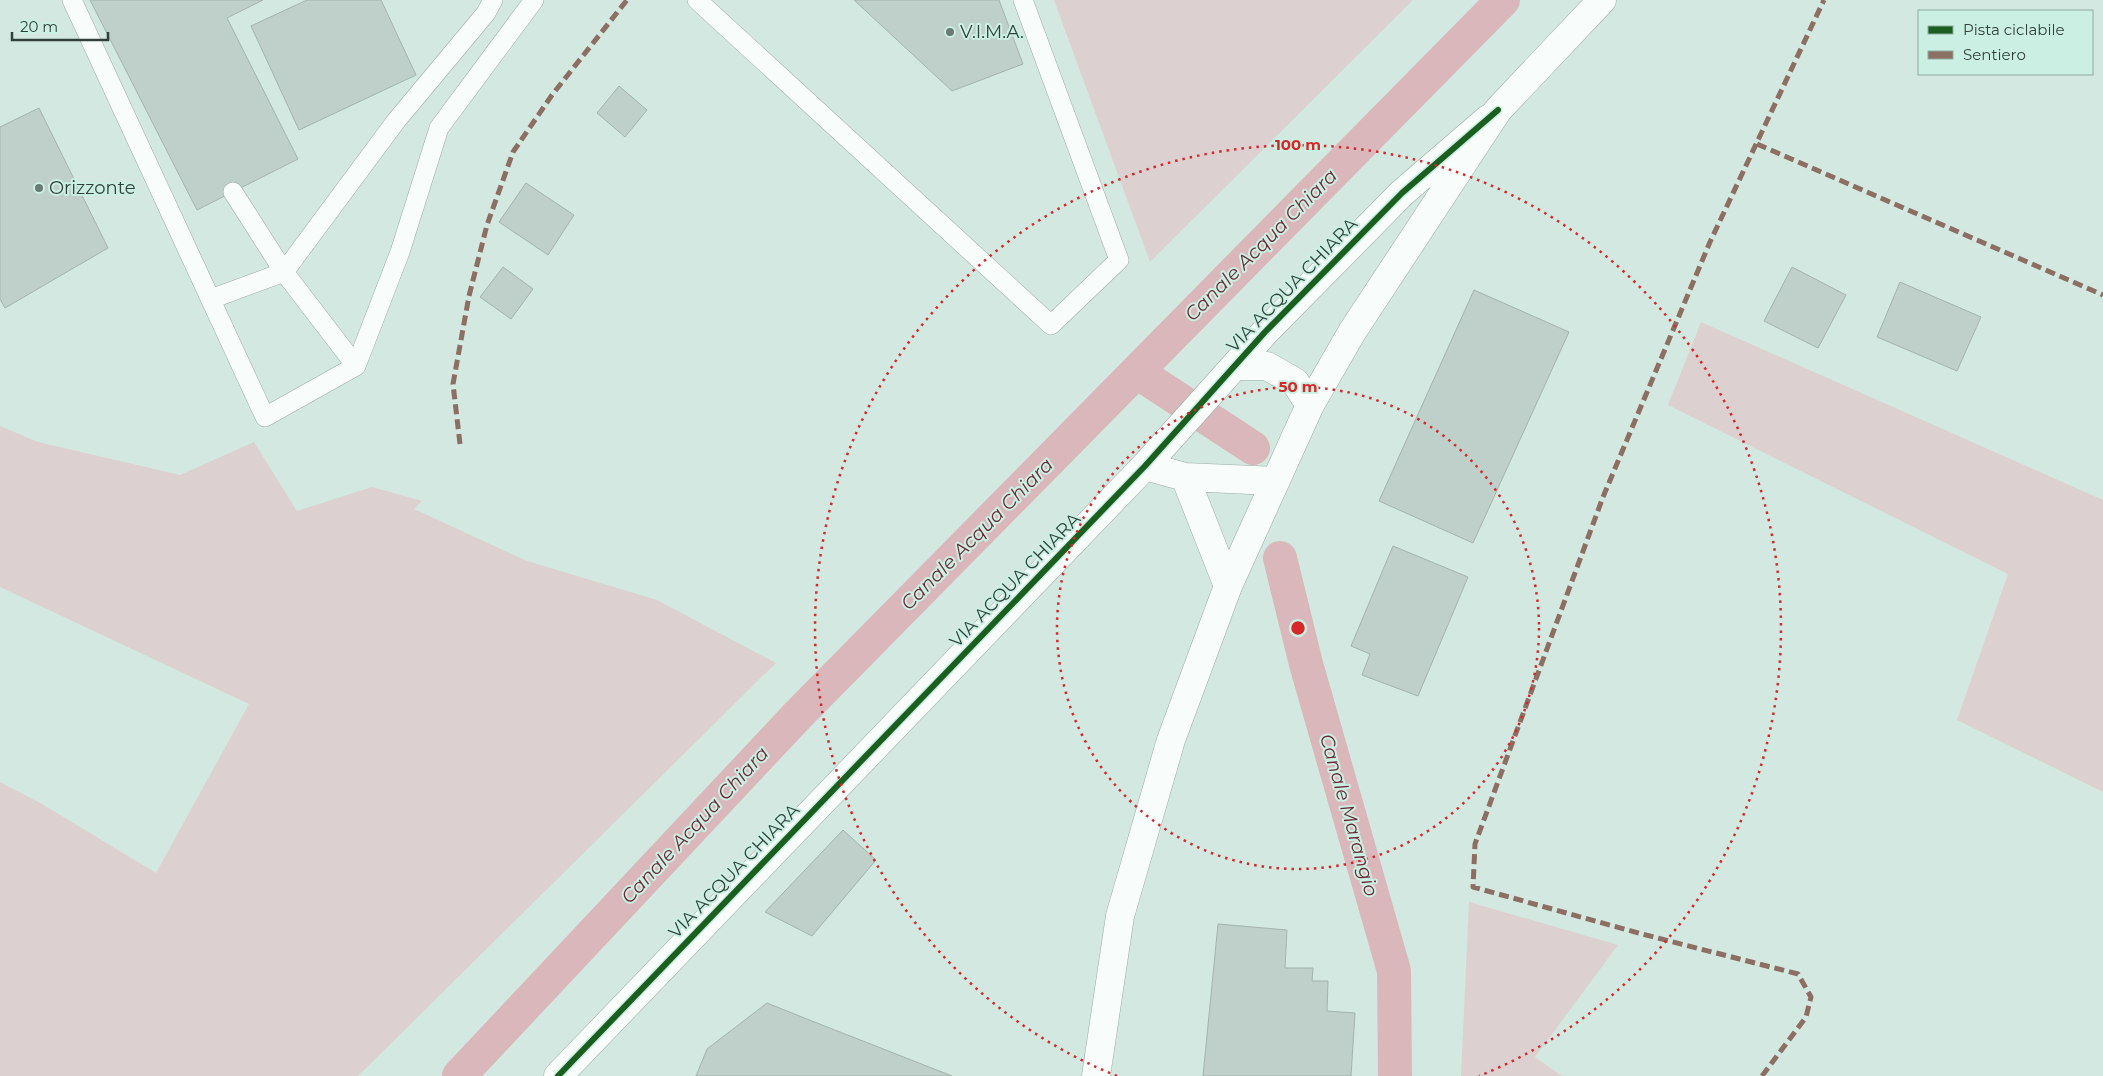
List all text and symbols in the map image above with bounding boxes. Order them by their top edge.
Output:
scale bar [12,10,109,42]
legend [1918,10,2093,75]
text: 20 m [20,17,58,36]
text: Pista ciclabile [1963,20,2065,39]
place label: V.I.M.A. [960,21,1024,43]
marker: V.I.M.A. [944,26,956,38]
text: Sentiero [1963,45,2026,64]
text: 100 m [1275,135,1321,154]
water label: Canale Acqua Chiara [1180,164,1342,326]
place label: Orizzonte [49,177,136,199]
marker: Orizzonte [33,182,45,194]
street label: VIA ACQUA CHIARA [1222,213,1362,357]
text: 50 m [1278,377,1318,396]
water label: Canale Acqua Chiara [896,453,1058,615]
street label: VIA ACQUA CHIARA [945,508,1085,652]
centre of rings [1289,619,1307,637]
water label: Canale Marangio [1315,731,1383,899]
water label: Canale Acqua Chiara [616,742,774,908]
street label: VIA ACQUA CHIARA [664,799,804,943]

